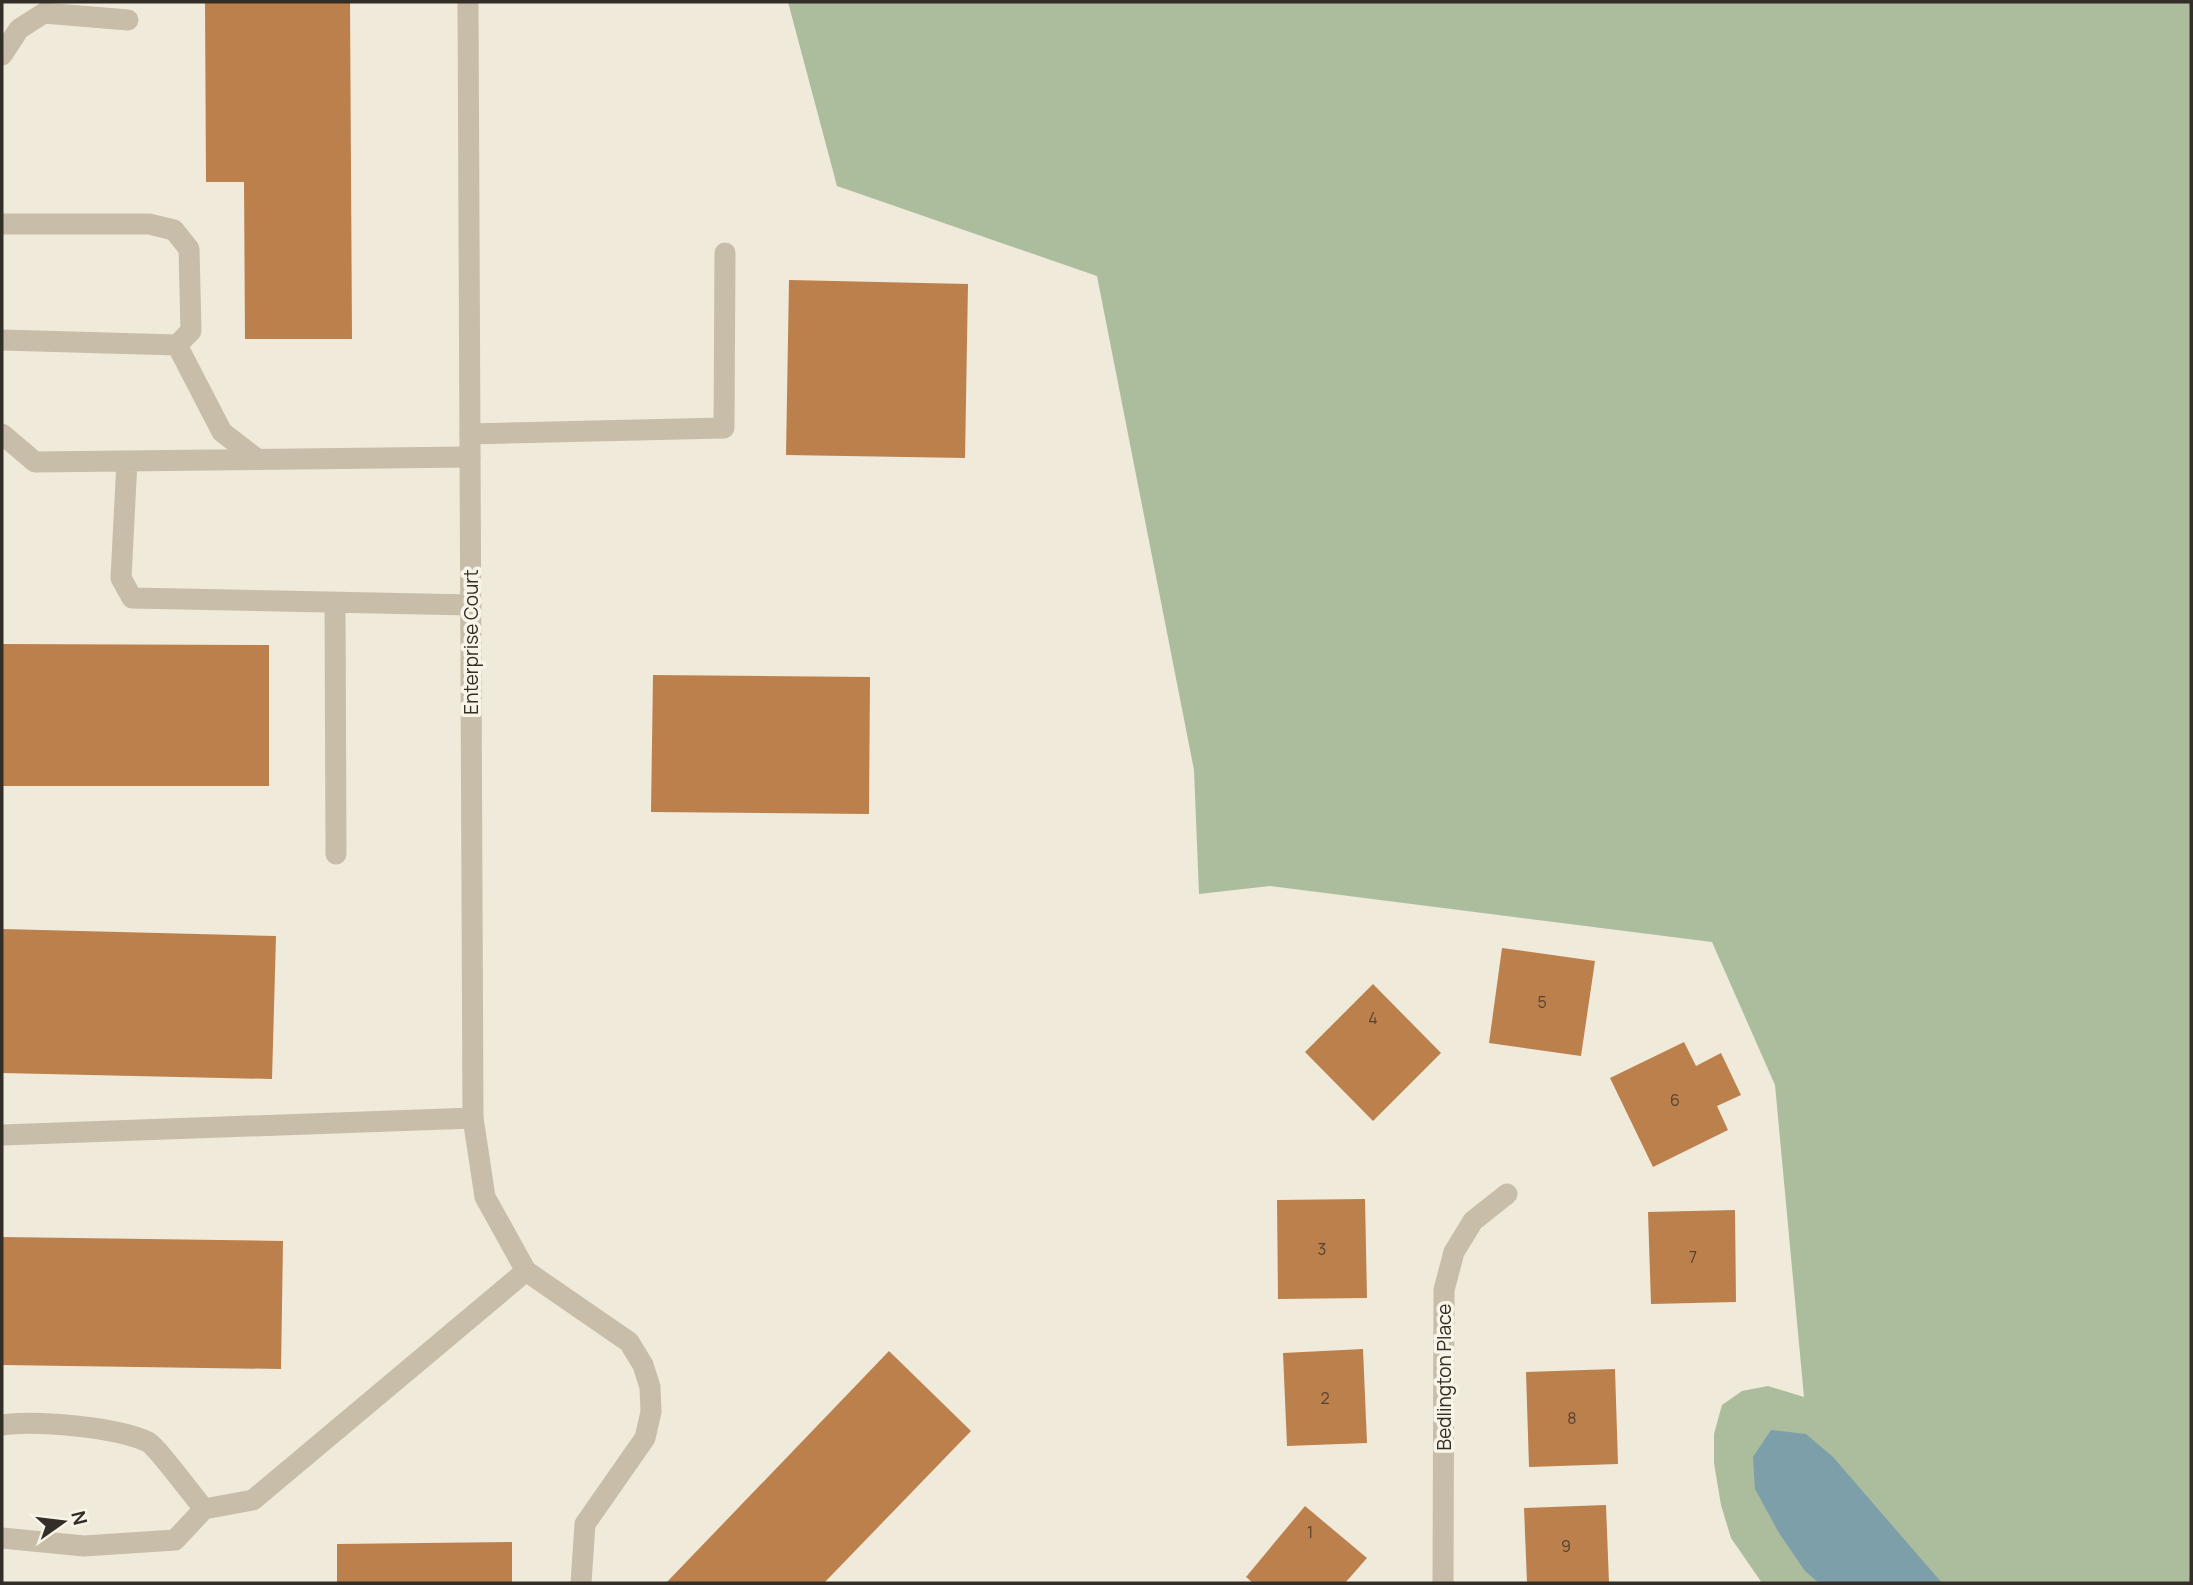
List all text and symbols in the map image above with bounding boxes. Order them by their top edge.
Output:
street label: Enterprise Court [458,569,484,715]
house number: 5 [1537,991,1547,1013]
house number: 4 [1368,1007,1378,1029]
house number: 6 [1670,1089,1680,1111]
house number: 3 [1318,1238,1326,1260]
house number: 7 [1689,1246,1697,1268]
street label: Bedlington Place [1431,1304,1457,1450]
house number: 2 [1320,1387,1330,1409]
house number: 8 [1567,1407,1577,1429]
north arrow [28,1487,98,1557]
text: N [65,1508,94,1528]
house number: 1 [1307,1521,1313,1543]
house number: 9 [1561,1535,1571,1557]

